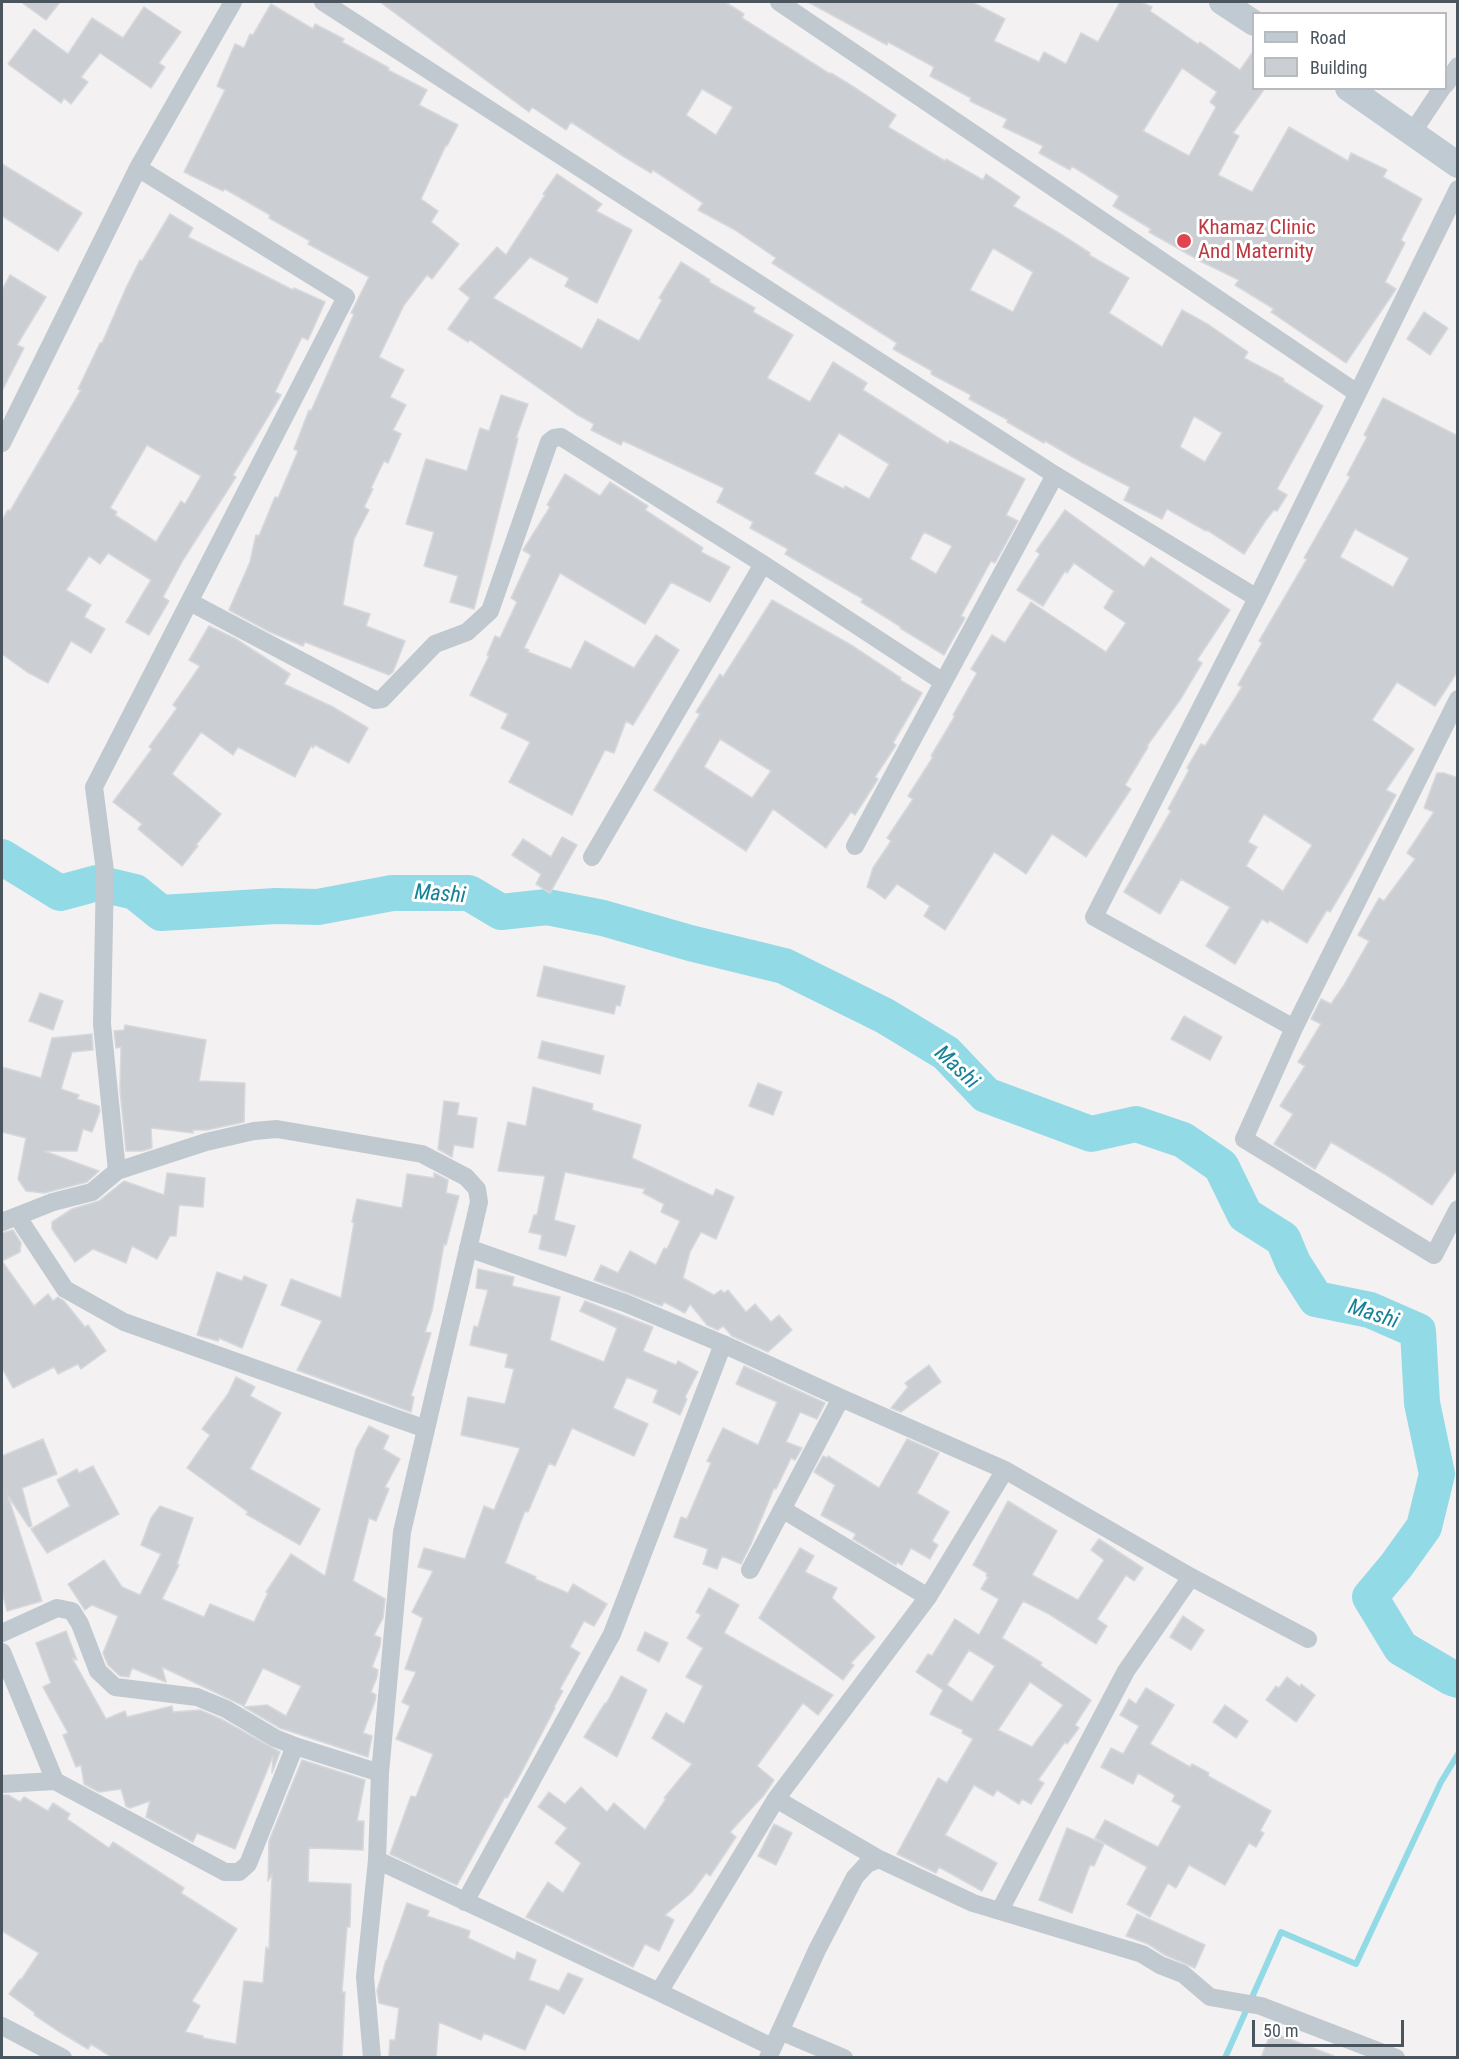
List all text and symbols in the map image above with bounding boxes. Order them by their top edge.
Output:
legend [1252,12,1447,90]
text: Road [1310,27,1346,48]
text: Building [1310,57,1367,78]
place label: Khamaz Clinic And Maternity [1198,216,1316,266]
marker: Khamaz Clinic And Maternity [1175,232,1193,250]
water label: Mashi [414,880,466,910]
water label: Mashi [928,1041,984,1095]
water label: Mashi [1345,1295,1401,1335]
scale bar [1255,2008,1406,2046]
text: 50 m [1263,2020,1298,2041]

